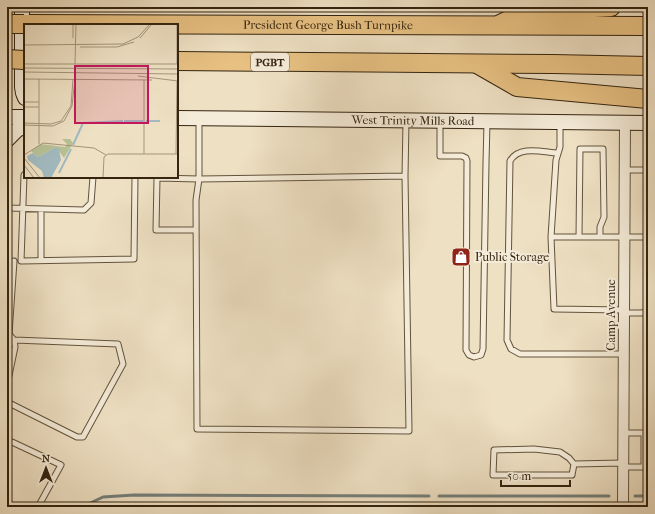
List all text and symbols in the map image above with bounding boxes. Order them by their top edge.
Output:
street label: President George Bush Turnpike [243,18,413,32]
inset map [24,24,178,178]
road number: PGBT [251,53,289,71]
street label: West Trinity Mills Road [350,113,475,128]
shop icon: Public Storage [450,246,472,268]
place label: Public Storage [475,250,549,264]
street label: Camp Avenue [604,279,618,351]
north arrow [26,448,66,488]
text: N [42,452,51,465]
scale bar [501,462,570,488]
text: 50 m [507,469,531,483]

